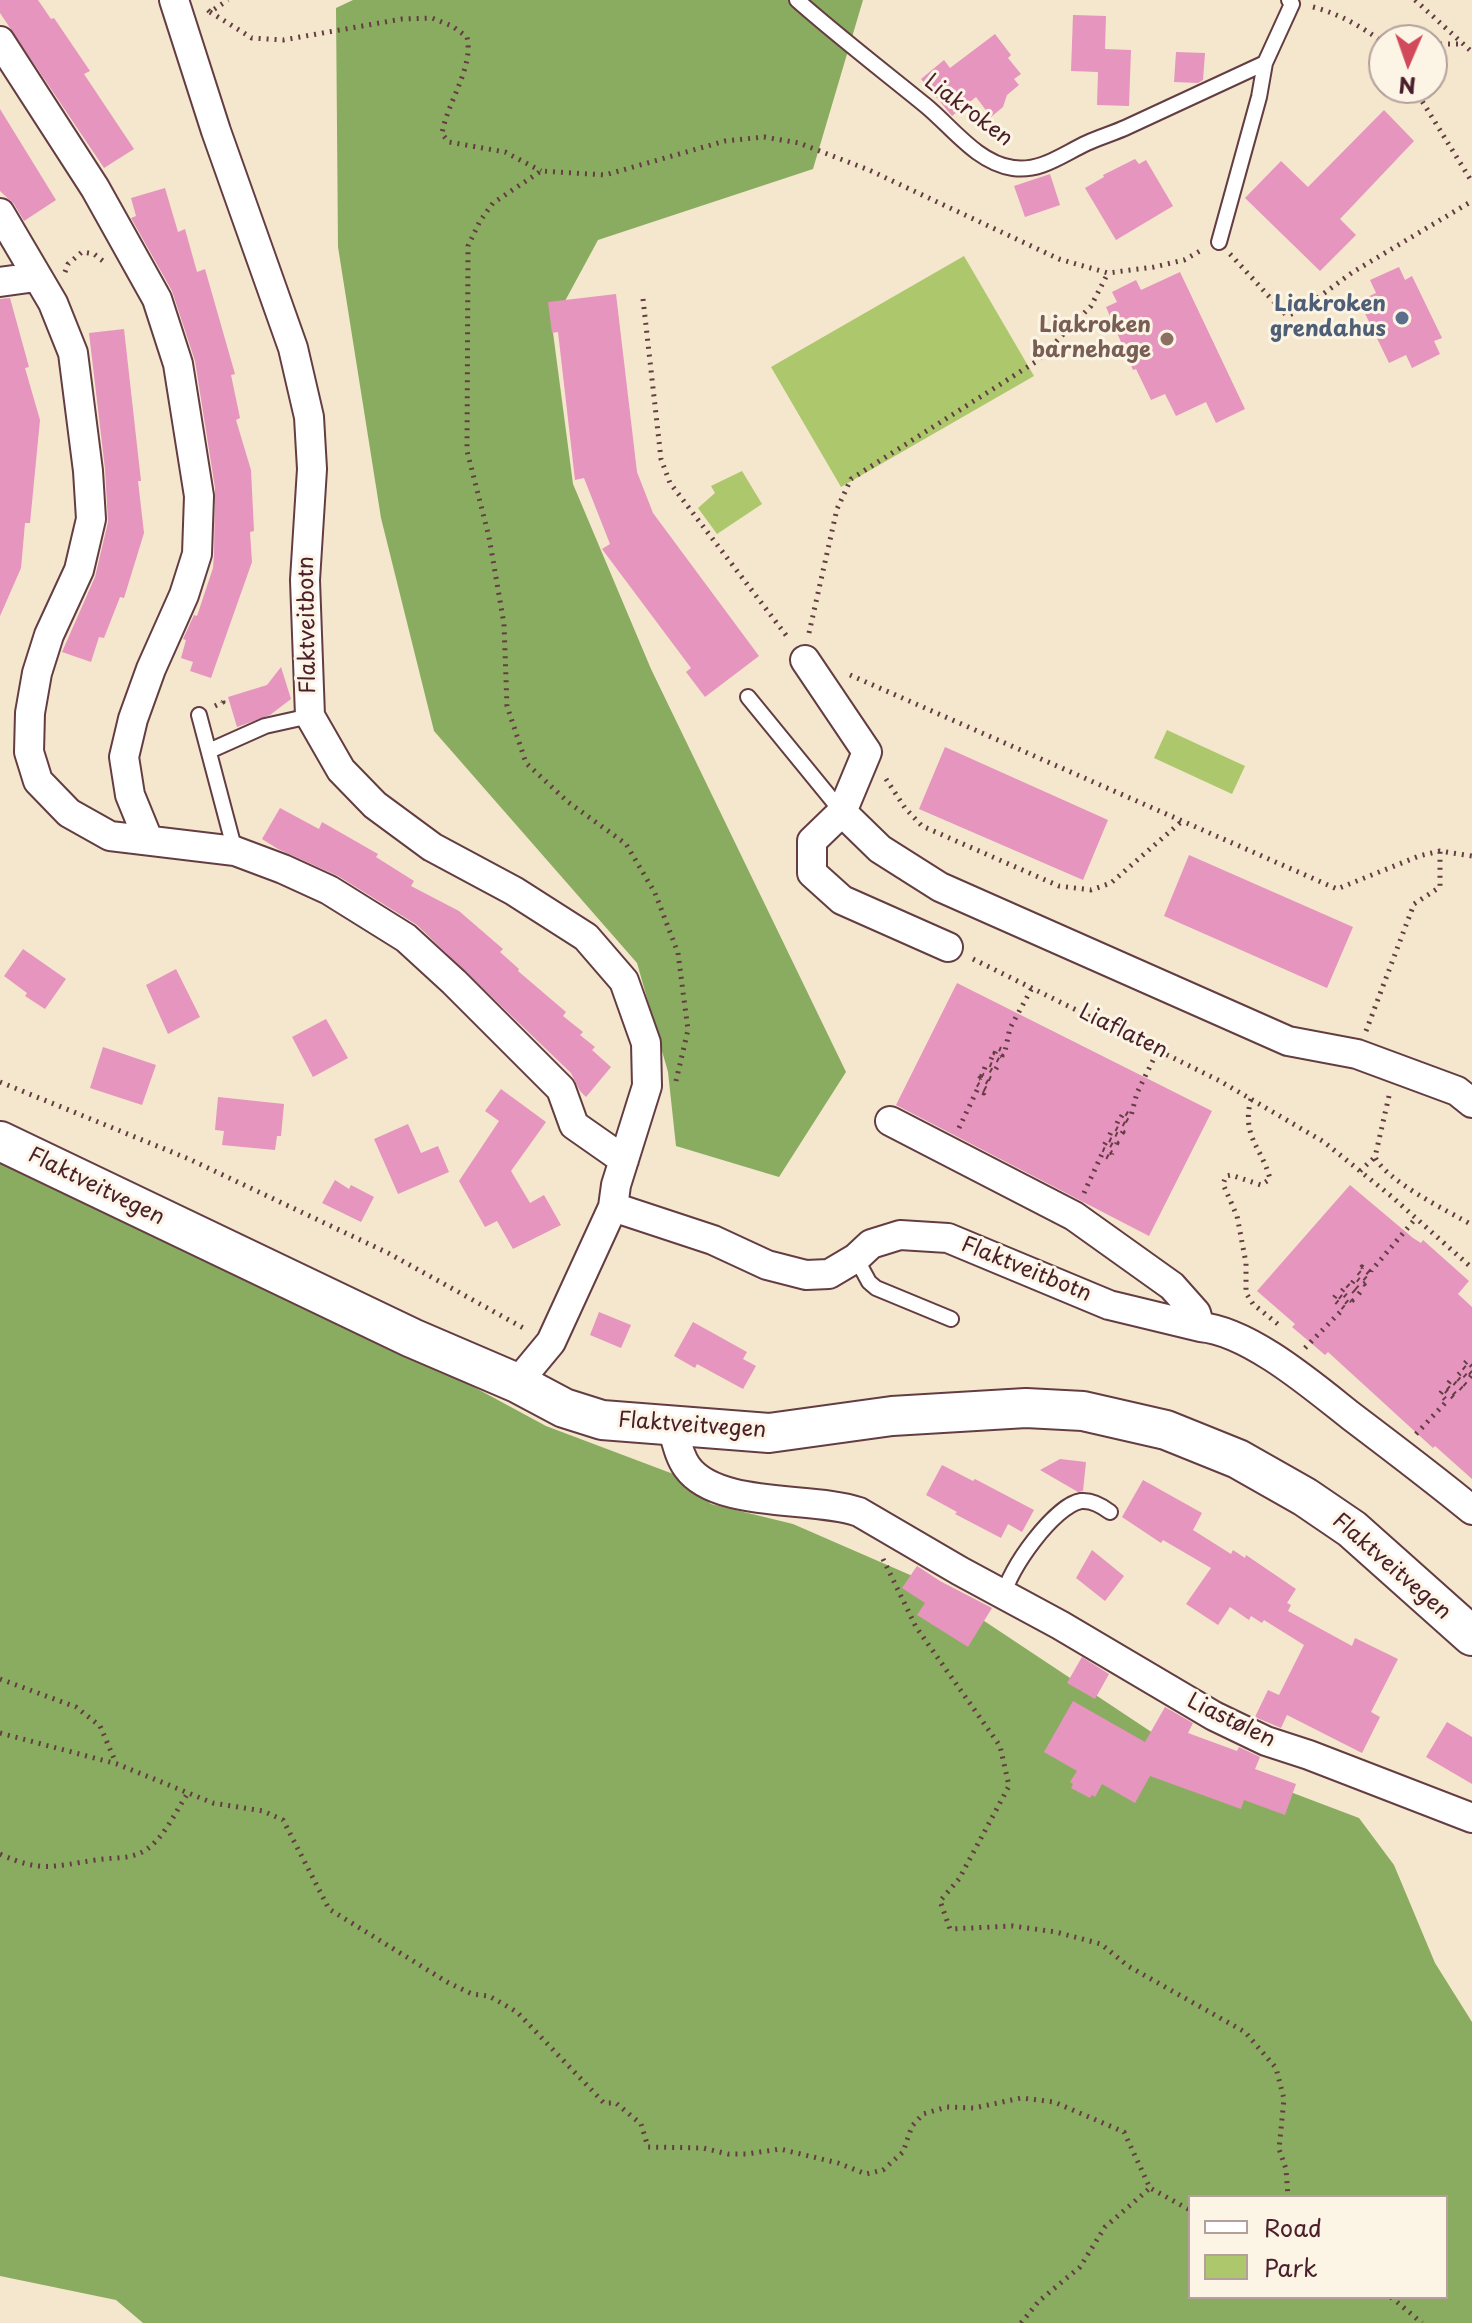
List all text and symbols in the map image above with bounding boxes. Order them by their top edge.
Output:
north arrow [1368,24,1448,104]
street label: Liakroken [919,69,1017,153]
text: N [1398,70,1417,103]
place label: Liakroken grendahus [1270,292,1386,344]
marker: Liakroken grendahus [1393,309,1411,327]
place label: Liakroken barnehage [1032,313,1151,364]
marker: Liakroken barnehage [1158,330,1176,348]
street label: Flaktveitbotn [294,556,322,694]
street label: Liaflaten [1074,999,1172,1065]
street label: Flaktveitvegen [23,1143,169,1231]
street label: Flaktveitbotn [957,1232,1095,1308]
street label: Flaktveitvegen [617,1408,767,1444]
street label: Flaktveitvegen [1326,1508,1456,1626]
street label: Liastølen [1183,1688,1279,1754]
legend [1188,2195,1448,2299]
text: Road [1264,2209,1322,2245]
text: Park [1264,2249,1318,2285]

